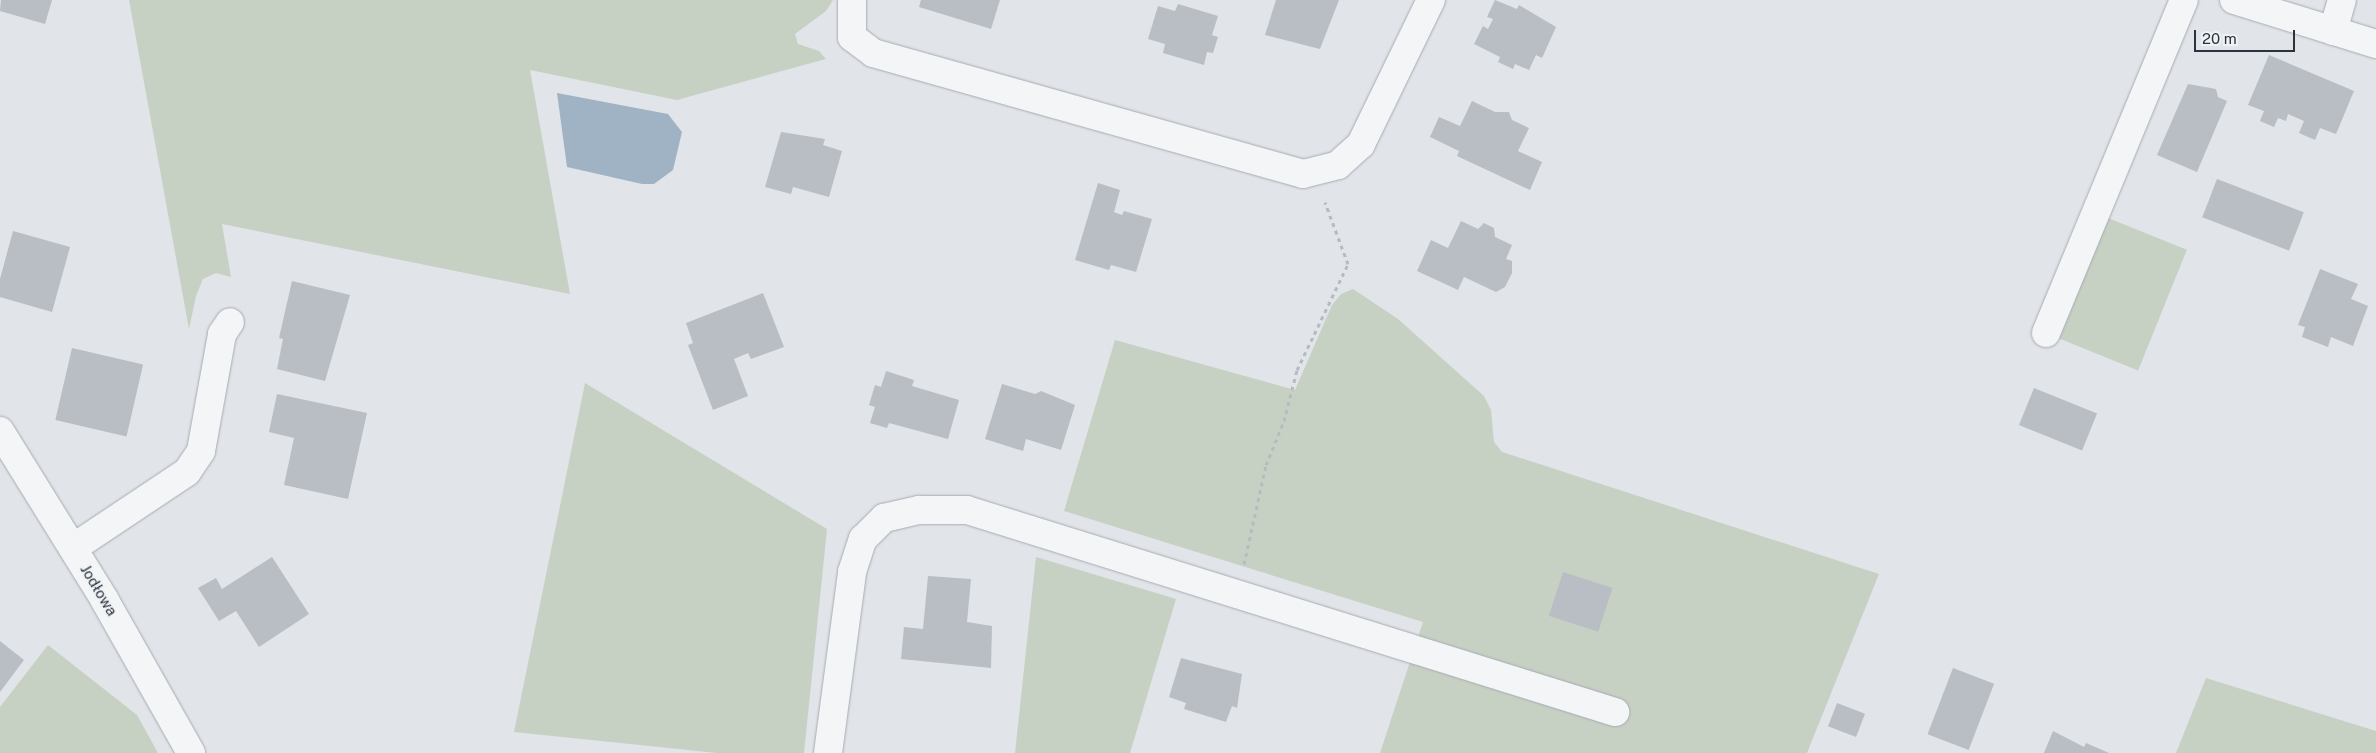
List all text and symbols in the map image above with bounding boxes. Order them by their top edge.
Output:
scale bar [2196,20,2297,52]
text: 20 m [2202,30,2237,47]
street label: Jodłowa [77,561,121,619]

